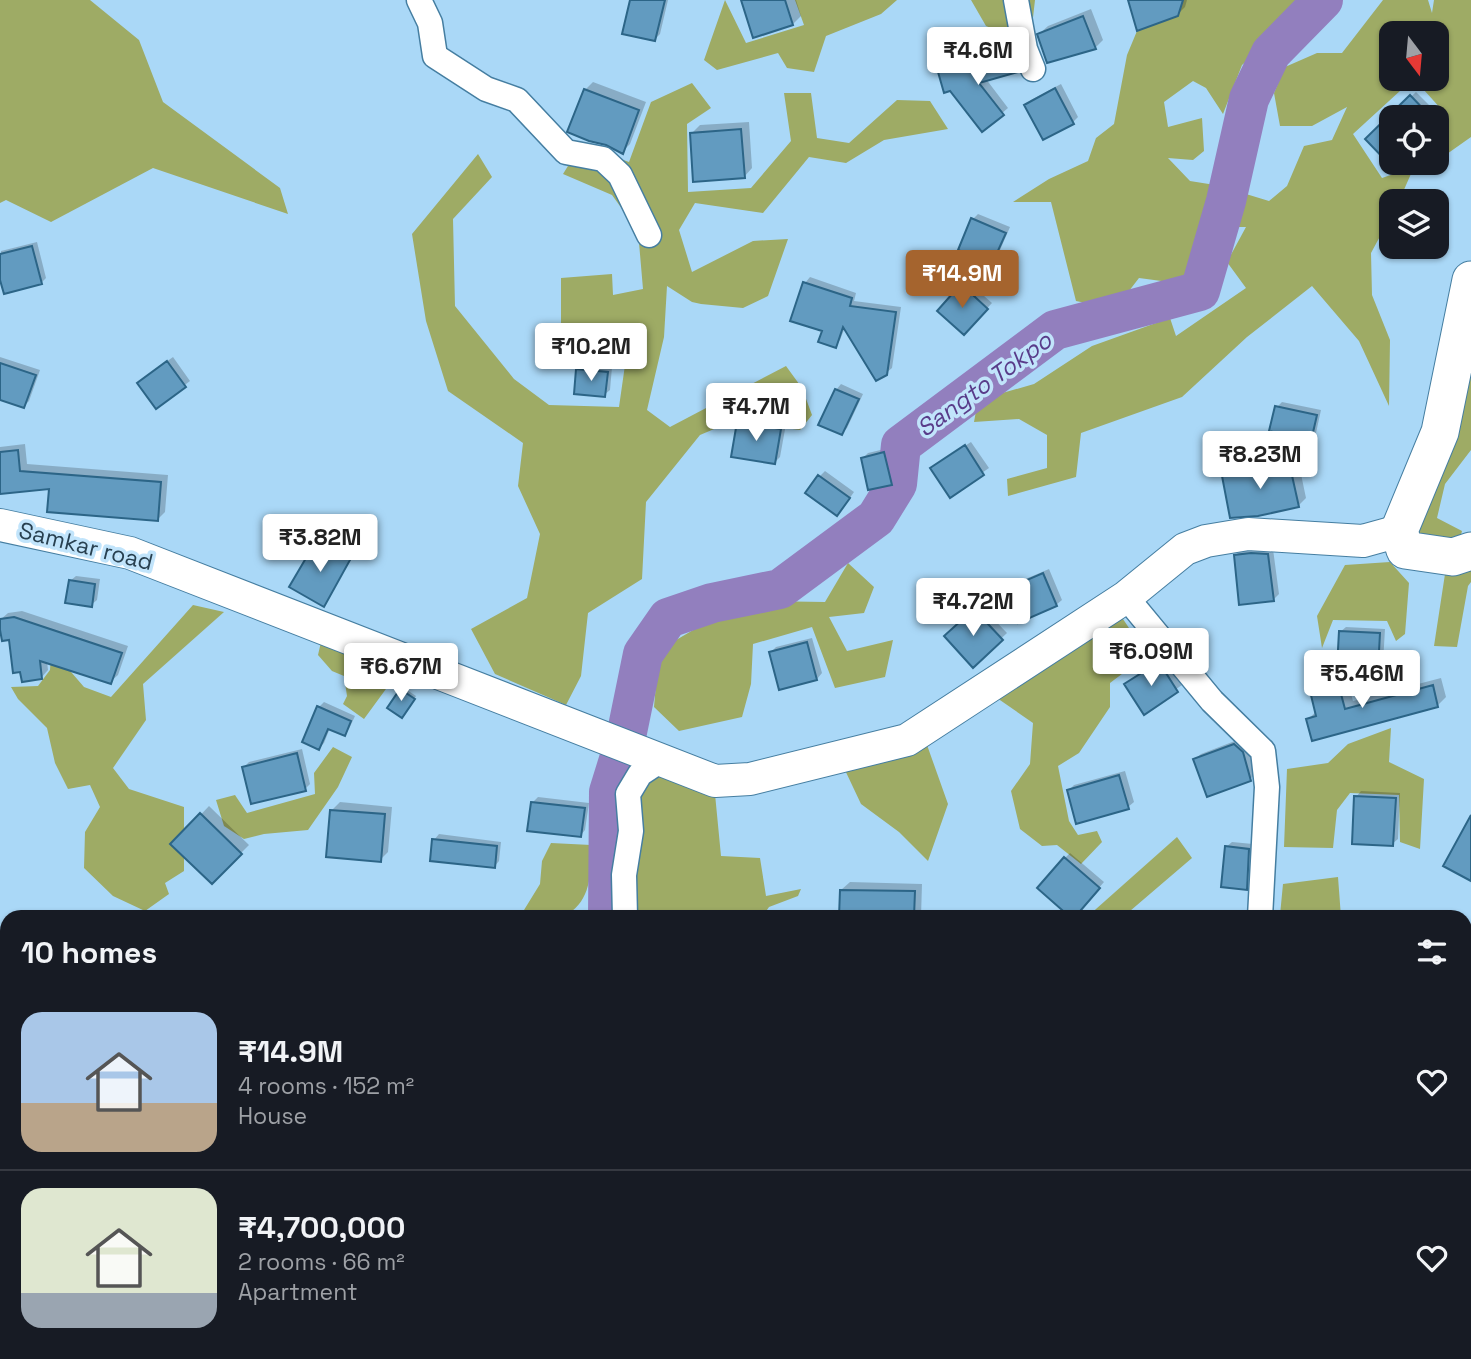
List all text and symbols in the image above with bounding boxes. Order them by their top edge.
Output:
north arrow [1379,21,1449,91]
map controls [1379,21,1449,259]
pin: ₹4.6M [929,28,1027,87]
text: ₹4.6M [943,35,1013,65]
button: locate [1379,105,1449,175]
button: layers [1379,189,1449,259]
pin: ₹14.9M [905,250,1019,310]
text: ₹14.9M [922,258,1002,288]
pin: ₹10.2M [534,324,648,383]
water label: Sangto Tokpo [910,324,1059,443]
text: ₹10.2M [551,331,631,361]
pin: ₹4.7M [707,384,805,443]
text: ₹4.7M [722,391,790,421]
pin: ₹8.23M [1203,432,1317,491]
text: ₹8.23M [1219,439,1301,469]
pin: ₹3.82M [263,514,377,574]
street label: Samkar road [16,515,156,577]
text: ₹3.82M [279,522,361,552]
pin: ₹4.72M [916,578,1030,638]
text: ₹4.72M [932,586,1014,616]
pin: ₹6.09M [1094,628,1208,688]
text: ₹6.09M [1109,636,1193,666]
pin: ₹6.67M [344,644,458,703]
pin: ₹5.46M [1305,650,1419,710]
text: ₹6.67M [360,651,442,681]
text: ₹5.46M [1320,658,1404,688]
text: 10 homes [21,933,157,972]
icon: filters [1413,933,1451,971]
text: ₹14.9M [238,1032,343,1071]
icon: home [77,1040,161,1124]
icon: heart [1413,1063,1451,1101]
text: 4 rooms · 152 m² [238,1071,414,1101]
text: House [238,1101,307,1131]
text: ₹4,700,000 [238,1208,405,1247]
icon: home [77,1216,161,1300]
icon: heart [1413,1239,1451,1277]
text: 2 rooms · 66 m² [238,1247,405,1277]
text: Apartment [238,1277,358,1307]

